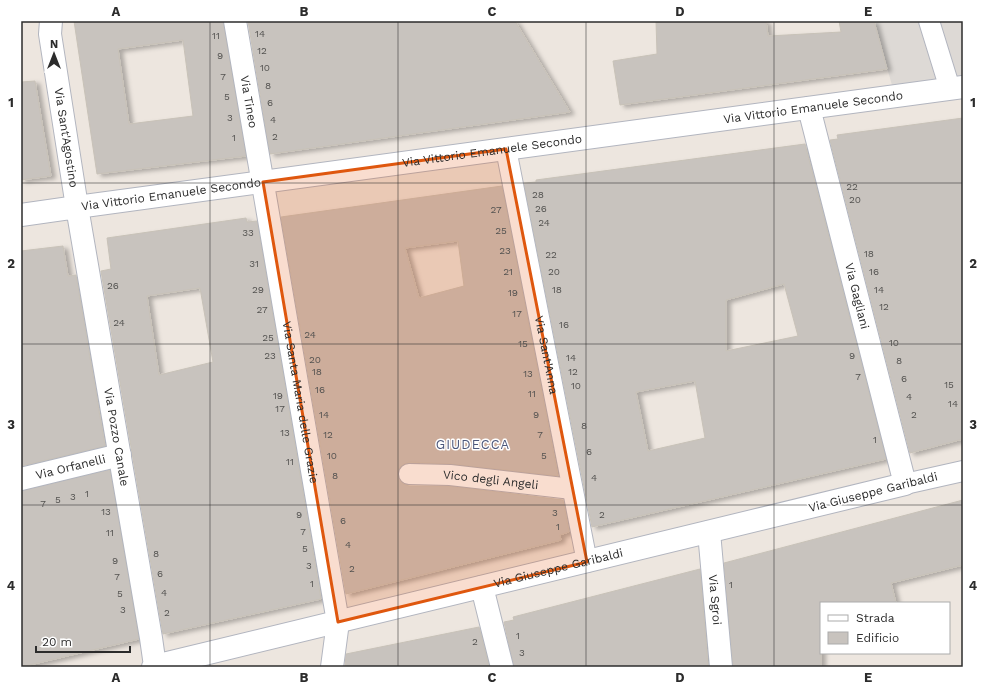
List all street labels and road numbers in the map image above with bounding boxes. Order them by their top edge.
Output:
street label: Via Tineo [237,74,260,129]
street label: Via Sant'Agostino [52,87,81,189]
street label: Via Vittorio Emanuele Secondo [722,88,904,126]
street label: Via Vittorio Emanuele Secondo [401,132,583,170]
street label: Via Vittorio Emanuele Secondo [80,175,262,213]
street label: Via Gagliani [842,261,872,331]
street label: Via Sant'Anna [532,315,561,396]
street label: Via Santa Maria delle Grazie [280,320,321,485]
street label: Via Pozzo Canale [101,387,132,488]
street label: Via Orfanelli [34,452,107,482]
street label: Vico degli Angeli [443,468,539,492]
street label: Via Giuseppe Garibaldi [807,469,939,515]
street label: Via Giuseppe Garibaldi [492,546,624,591]
street label: Via Sgroi [706,574,724,626]

